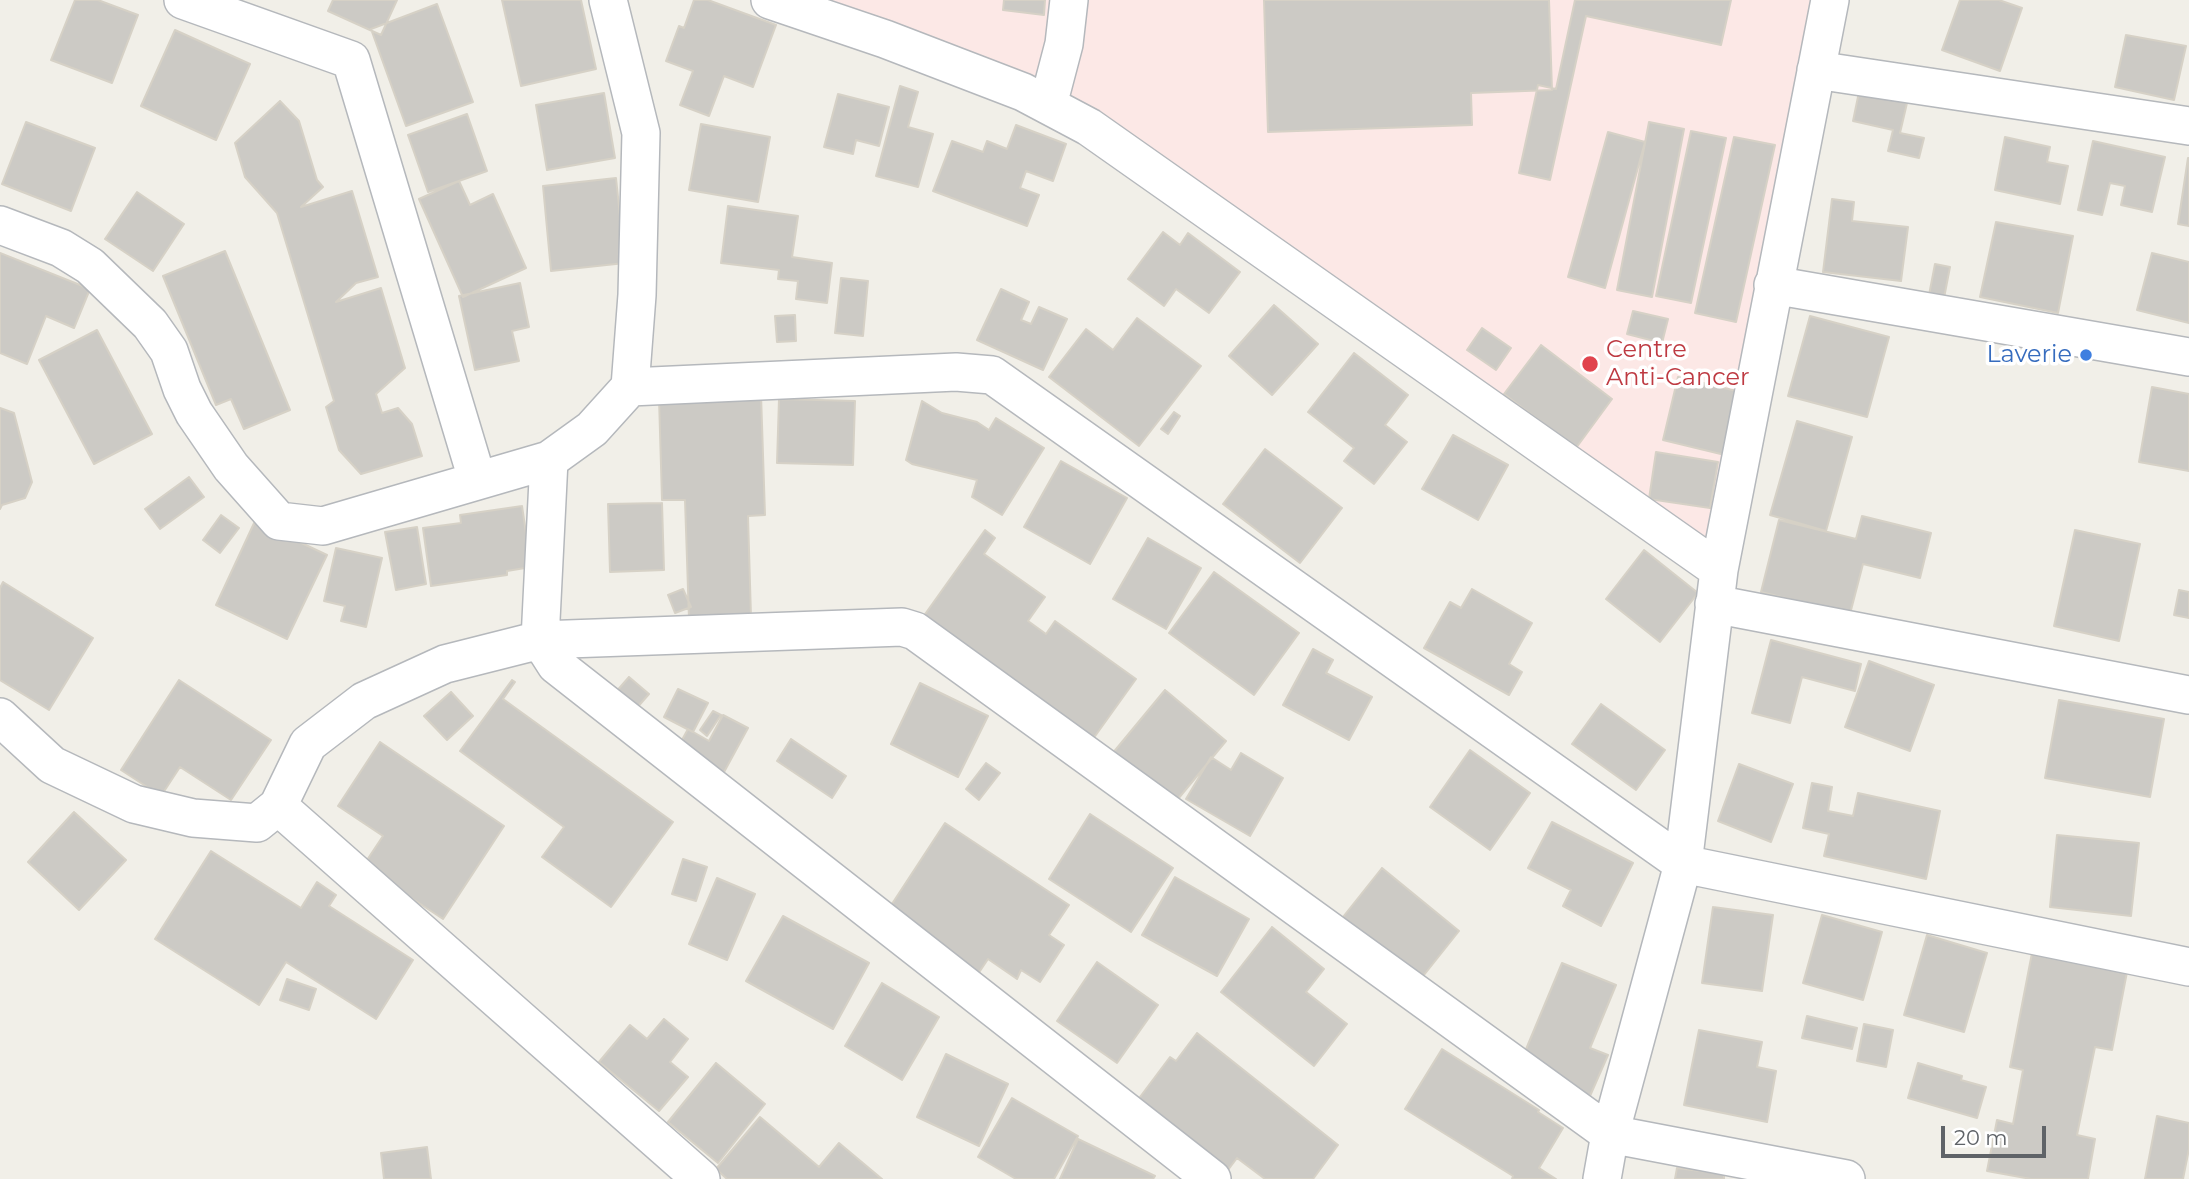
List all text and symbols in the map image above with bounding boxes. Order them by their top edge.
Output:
place label: Centre Anti-Cancer [1606,336,1750,392]
place label: Laverie [1986,341,2072,369]
marker: Laverie [2078,347,2094,363]
marker: Centre Anti-Cancer [1580,354,1600,374]
scale bar [1944,1112,2049,1156]
text: 20 m [1954,1125,2008,1150]

